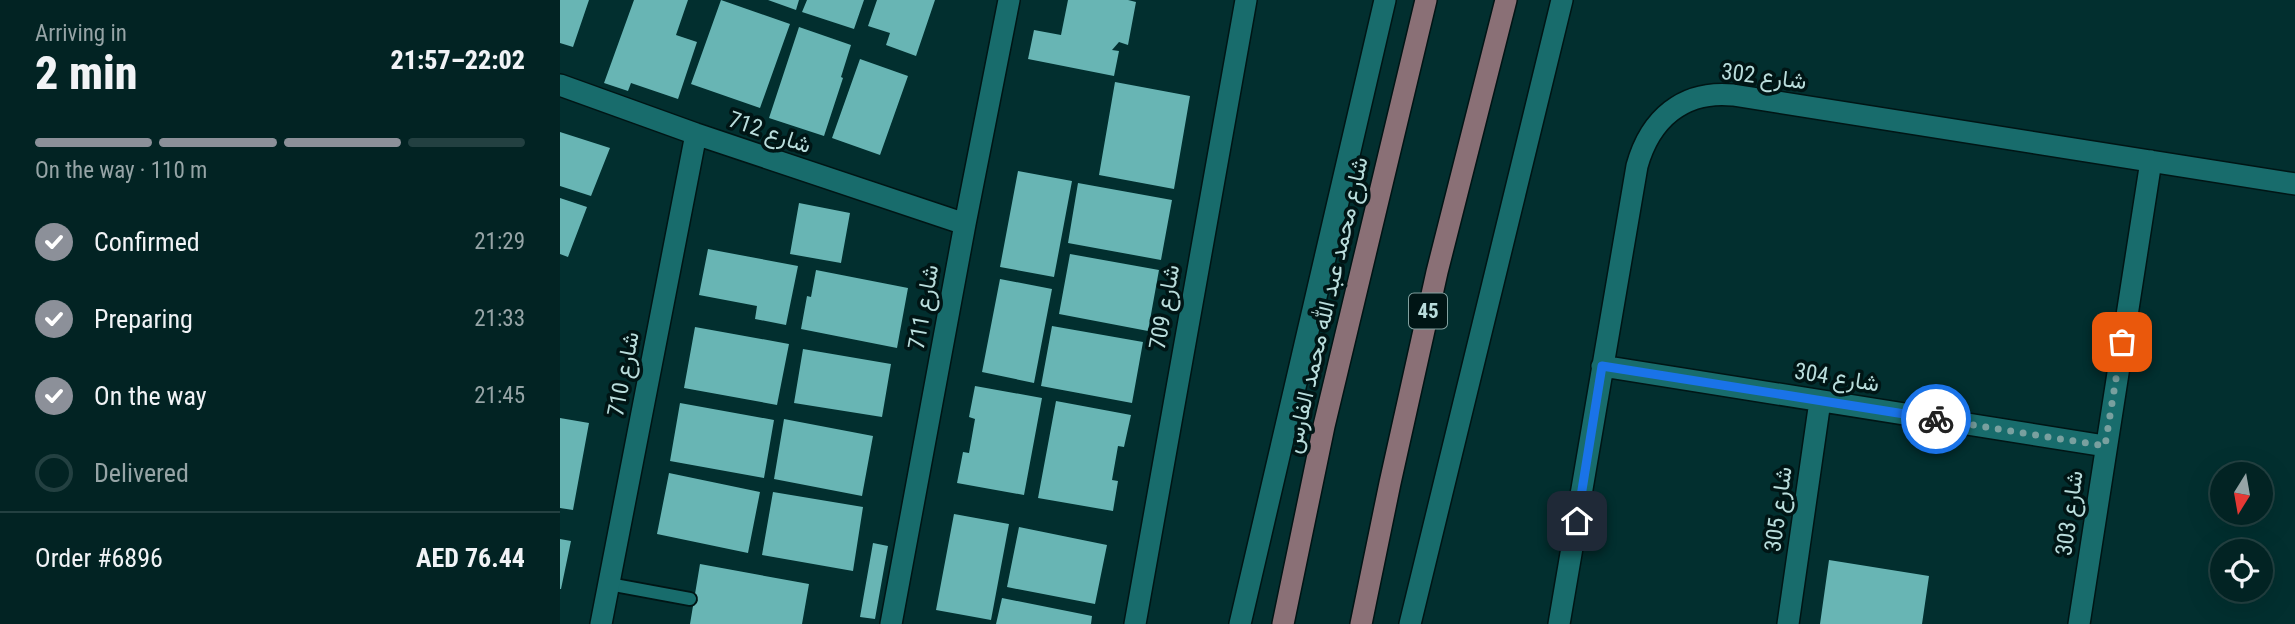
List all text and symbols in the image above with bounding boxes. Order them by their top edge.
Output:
text: Arriving in [35,20,127,47]
text: 21:57–22:02 [391,45,525,75]
text: 2 min [35,46,138,100]
street label: شارع 302 [1720,58,1808,97]
street label: شارع 712 [724,106,815,161]
street label: شارع محمد عبد الله محمد الفارس [1279,154,1376,456]
text: On the way · 110 m [35,157,207,184]
icon: check [35,223,73,261]
text: Confirmed [94,227,200,257]
text: 21:29 [474,228,525,255]
street label: شارع 711 [903,263,946,352]
street label: شارع 709 [1144,263,1187,352]
road number: 45 [1409,294,1447,328]
icon: check [35,300,73,338]
text: Preparing [94,304,193,334]
text: 21:33 [474,305,525,332]
pin [2092,312,2152,372]
icon: bag [2103,323,2141,361]
street label: شارع 710 [602,330,647,419]
street label: شارع 304 [1792,357,1881,399]
icon: check [35,377,73,415]
text: On the way [94,381,207,411]
text: 21:45 [474,382,525,409]
courier [1901,384,1971,454]
icon: bike [1917,400,1955,438]
text: Delivered [94,458,189,488]
north arrow [2210,462,2273,525]
map controls [2210,462,2273,602]
street label: شارع 305 [1759,465,1800,554]
street label: شارع 303 [2050,469,2091,558]
pin [1547,491,1607,551]
icon: home [1558,502,1596,540]
button: locate [2210,539,2273,602]
text: Order #6896 [35,543,163,573]
text: AED 76.44 [416,543,525,573]

